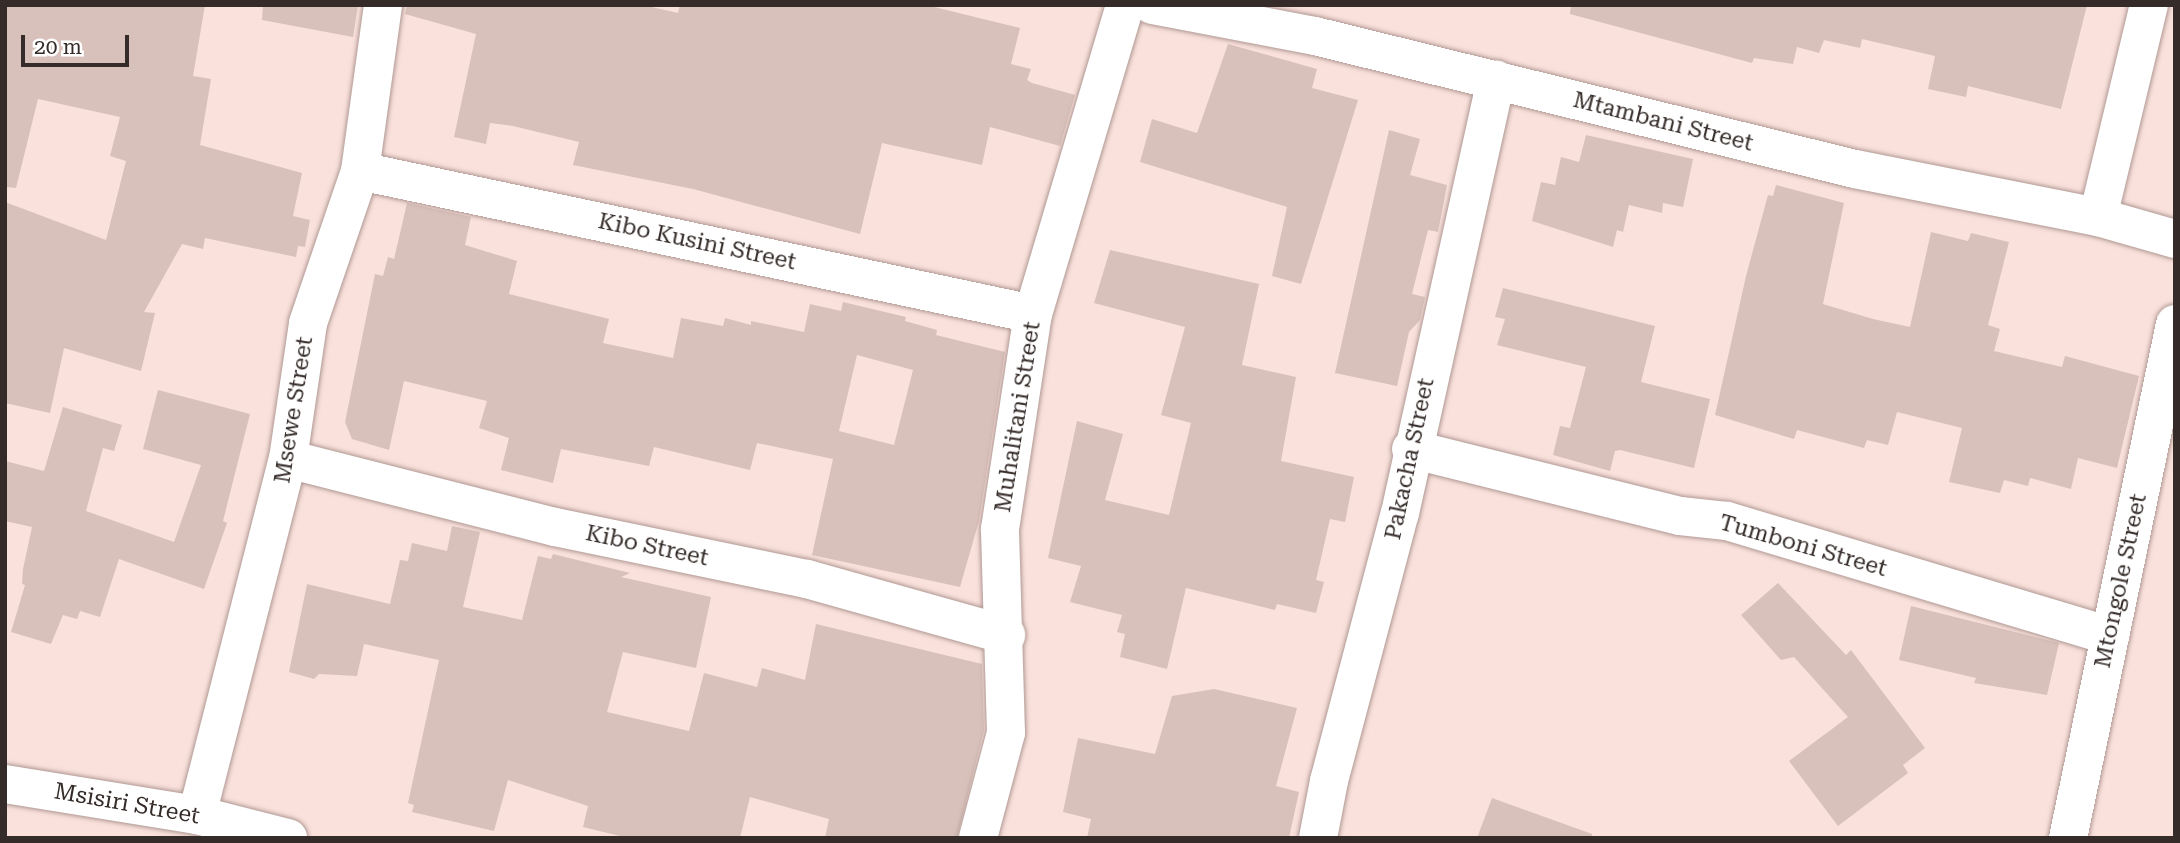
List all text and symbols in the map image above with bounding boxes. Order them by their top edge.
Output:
scale bar [24,21,133,65]
text: 20 m [34,35,82,59]
street label: Mtambani Street [1570,86,1756,158]
street label: Kibo Kusini Street [596,208,798,276]
street label: Muhalitani Street [989,320,1047,514]
street label: Msewe Street [269,335,319,485]
street label: Pakacha Street [1379,376,1441,542]
street label: Mtongole Street [2089,491,2153,671]
street label: Tumboni Street [1716,509,1890,583]
street label: Kibo Street [583,520,711,572]
street label: Msisiri Street [52,778,202,830]

